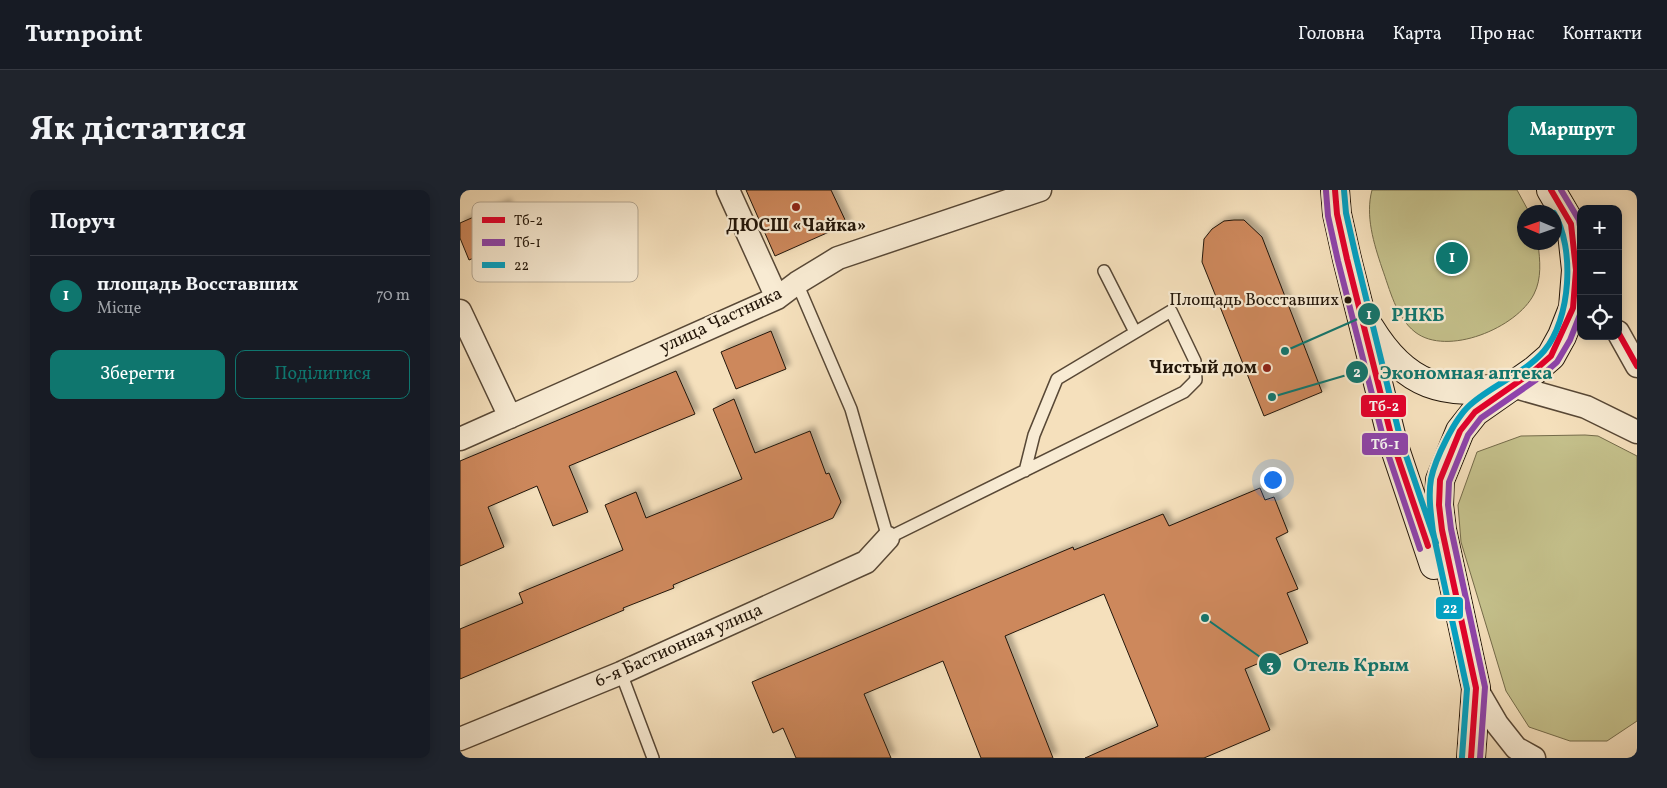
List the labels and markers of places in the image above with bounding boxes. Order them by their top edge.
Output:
marker: ДЮСШ «Чайка» [790,201,802,213]
place label: ДЮСШ «Чайка» [726,214,866,239]
pin: 1 [1436,239,1468,277]
place label: Площадь Восставших [1169,289,1339,312]
marker: Площадь Восставших [1343,295,1353,305]
callout: РНКБ [1357,297,1455,331]
callout: Экономная аптека [1345,355,1563,389]
place label: Чистый дом [1149,356,1258,381]
marker: Чистый дом [1261,362,1273,374]
callout: Отель Крым [1258,647,1419,681]

